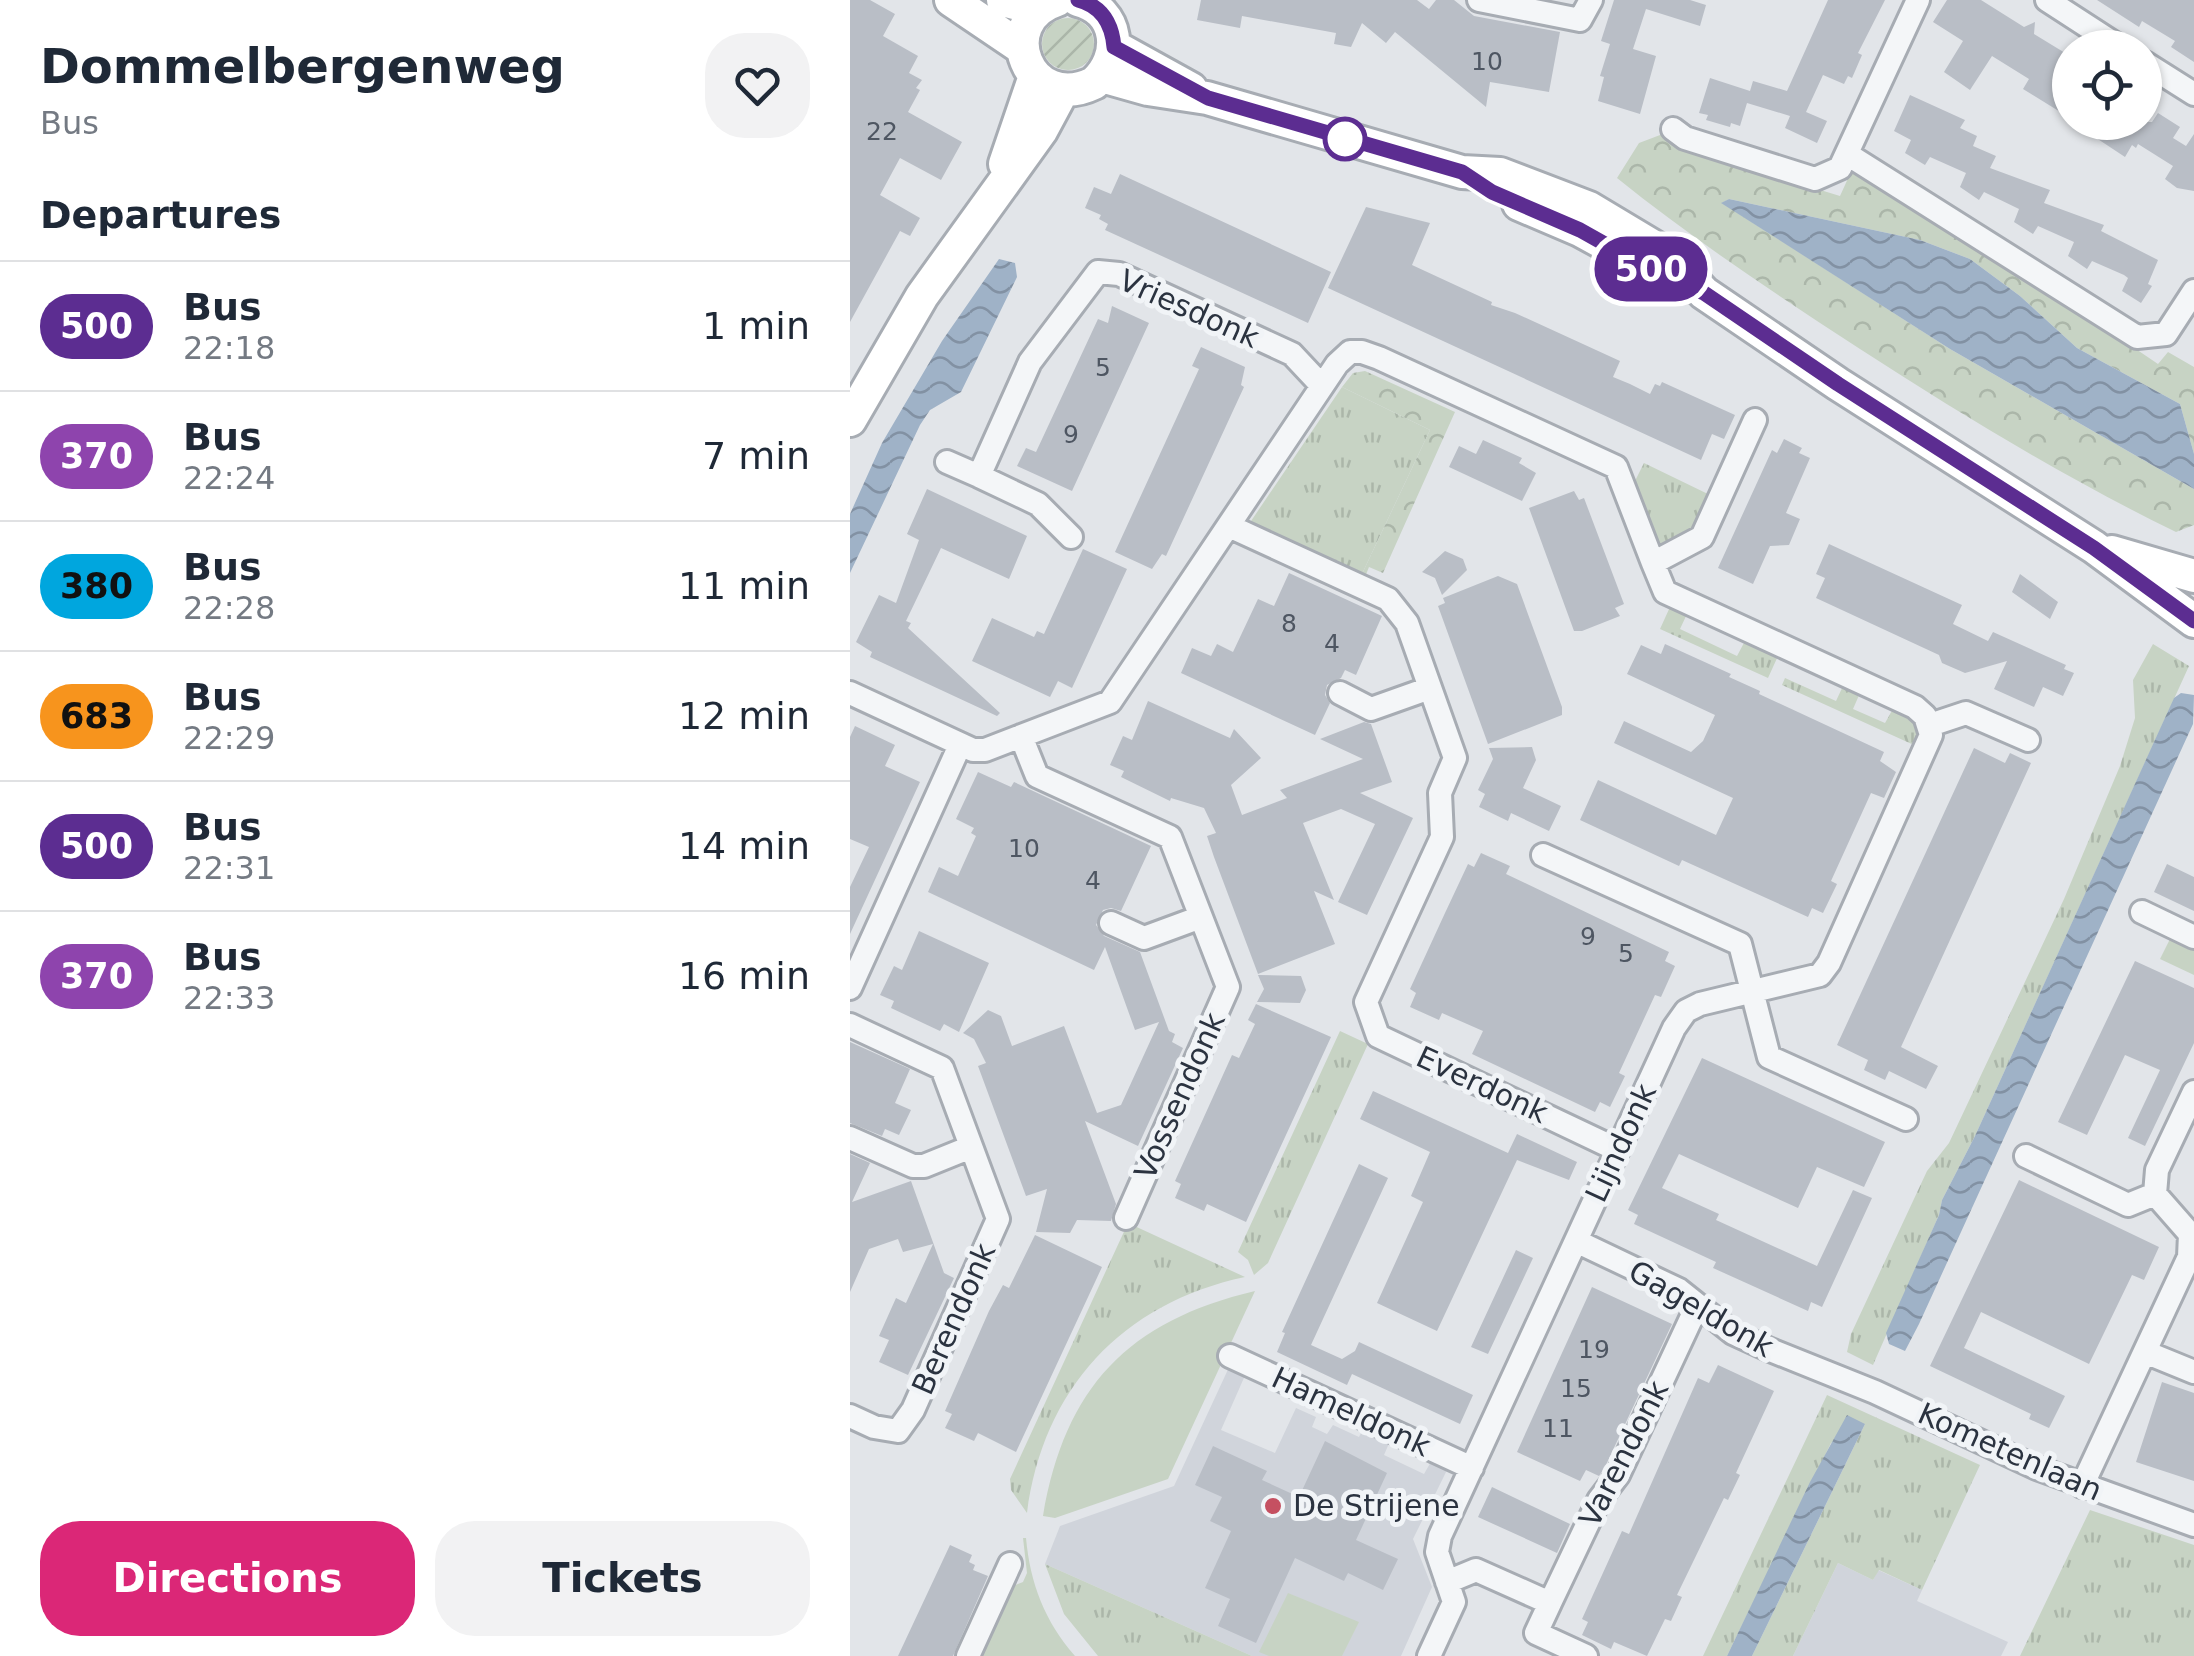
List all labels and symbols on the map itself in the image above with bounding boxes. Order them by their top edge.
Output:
house number: 10 [1471,47,1503,76]
house number: 22 [866,117,898,146]
unlabelled marker [1324,118,1366,160]
line badge: 500 [1594,236,1708,302]
street label: Vriesdonk [1114,262,1265,355]
house number: 5 [1095,353,1111,382]
house number: 9 [1063,420,1079,449]
house number: 8 [1281,609,1297,638]
house number: 4 [1324,629,1340,658]
house number: 10 [1008,834,1040,863]
house number: 4 [1085,866,1101,895]
house number: 9 [1580,922,1596,951]
house number: 5 [1618,939,1634,968]
street label: Vossendonk [1127,1006,1232,1185]
street label: Everdonk [1411,1039,1554,1130]
street label: Lijndonk [1578,1078,1663,1207]
street label: Berendonk [905,1237,1003,1400]
street label: Gageldonk [1623,1253,1780,1364]
house number: 19 [1578,1335,1610,1364]
street label: Hameldonk [1266,1360,1437,1464]
house number: 15 [1560,1374,1592,1403]
street label: Varendonk [1572,1374,1676,1533]
street label: Kometenlaan [1913,1395,2108,1508]
house number: 11 [1542,1414,1574,1443]
place label: De Strijene [1293,1488,1460,1523]
marker: De Strijene [1262,1495,1284,1517]

